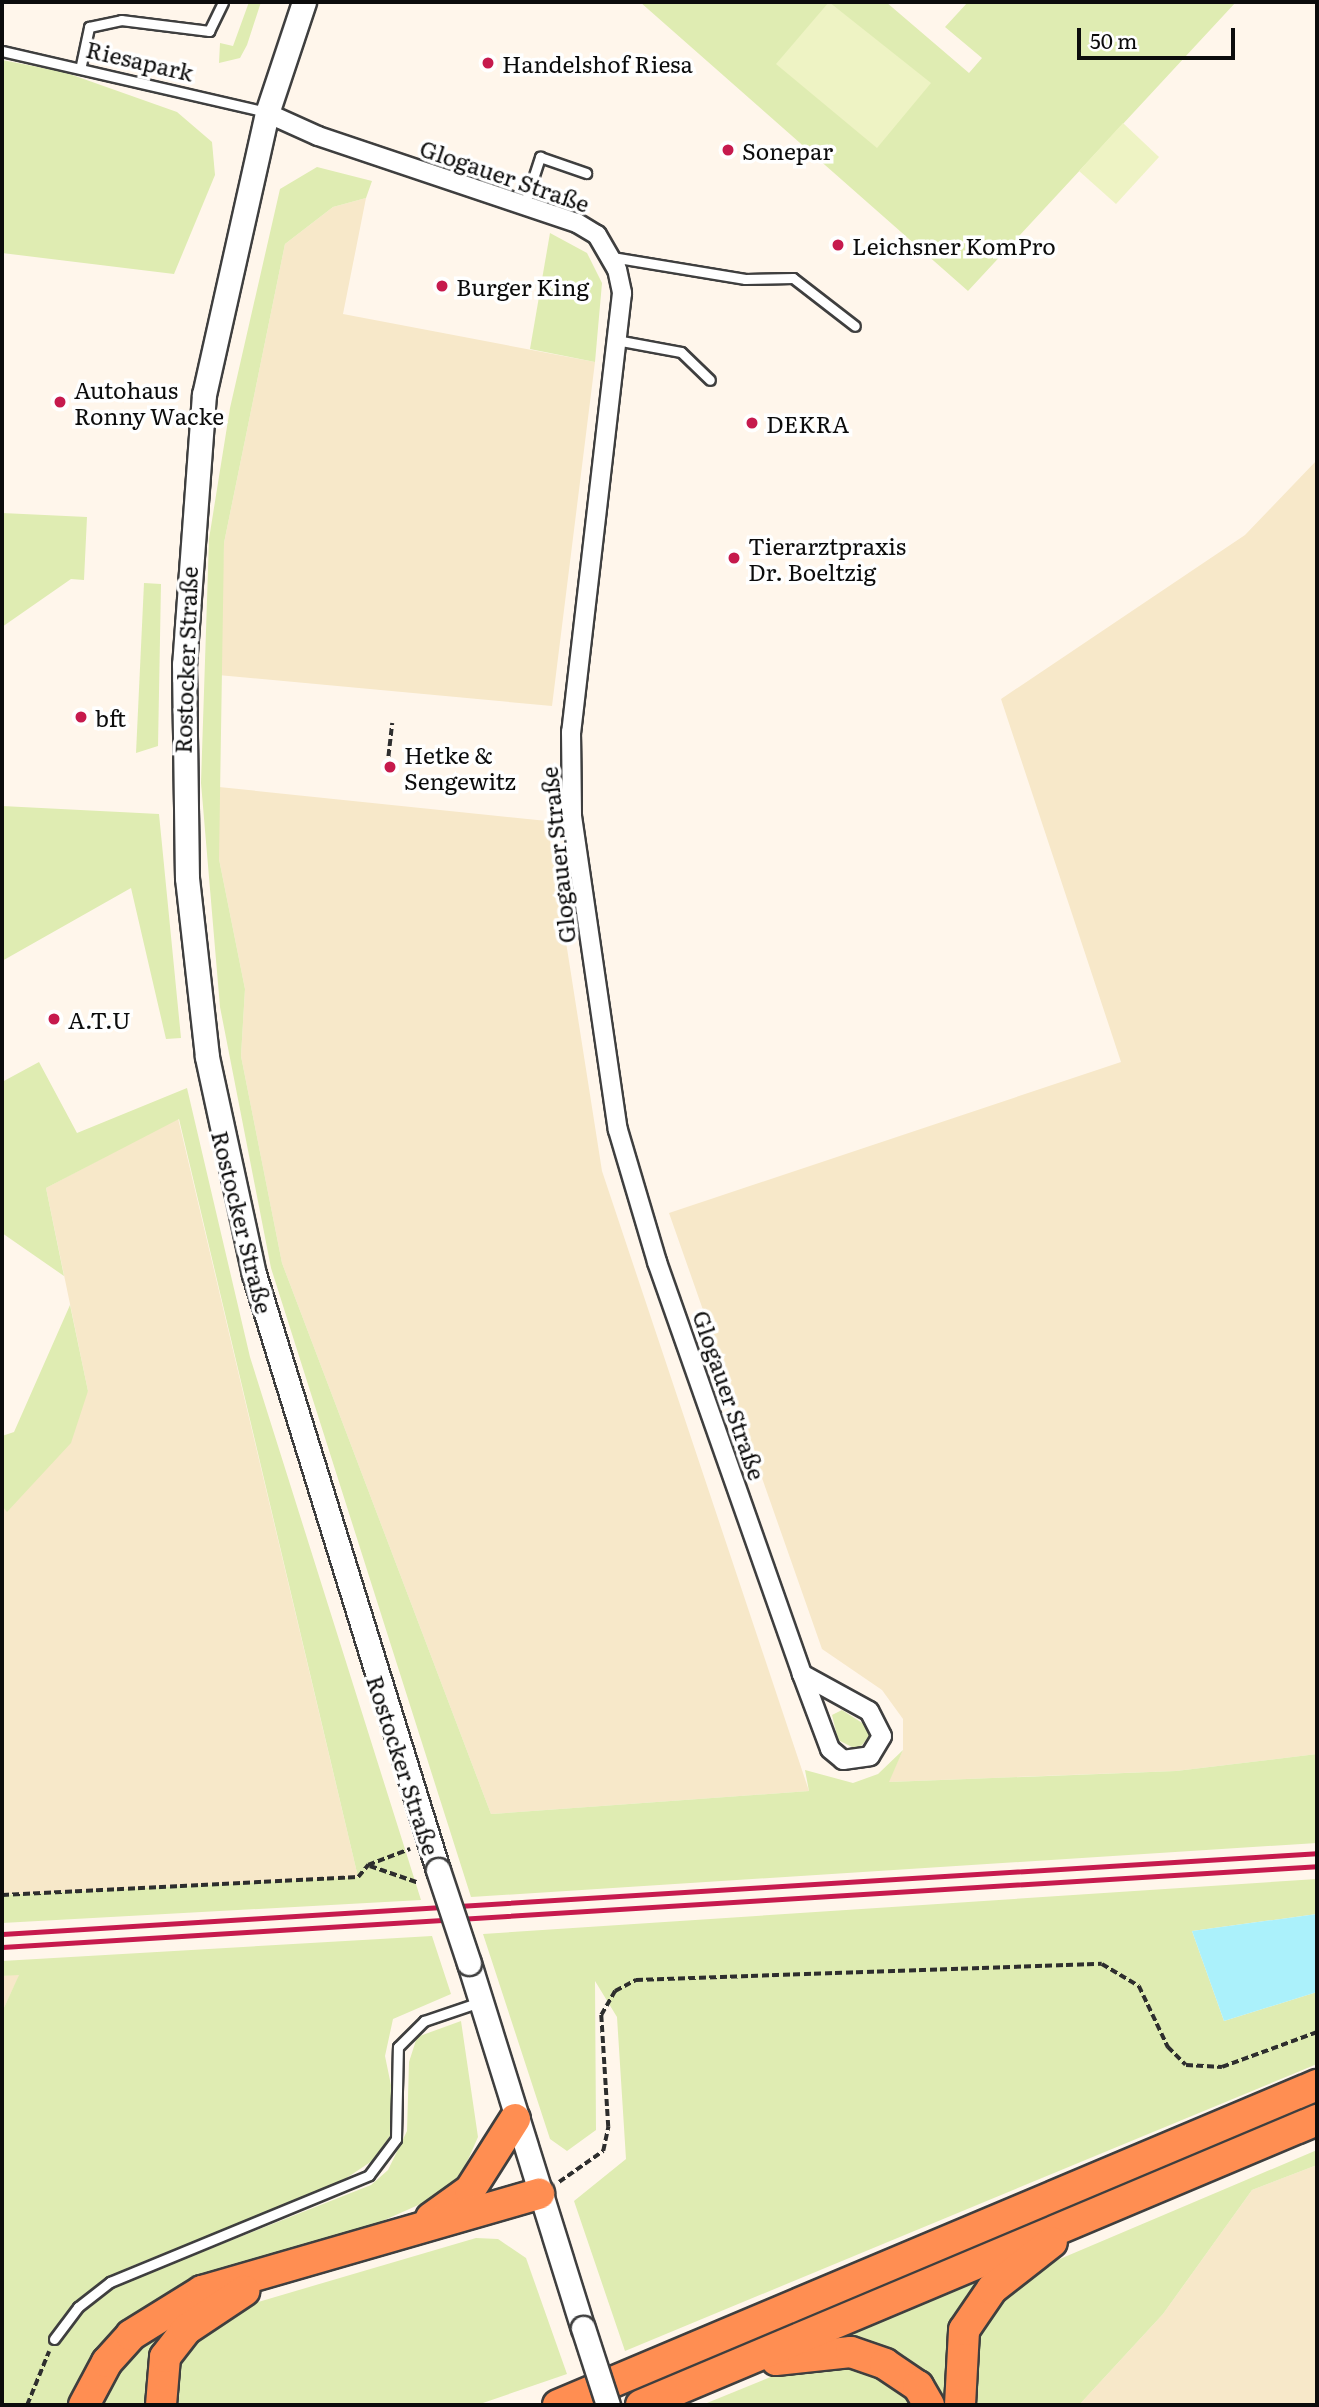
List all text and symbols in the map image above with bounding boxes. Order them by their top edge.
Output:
scale bar [1081,14,1238,58]
text: 50 m [1090,24,1137,55]
street label: Riesapark [84,34,196,86]
place label: Handelshof Riesa [502,49,693,77]
marker: Handelshof Riesa [480,55,496,71]
street label: Glogauer Straße [417,133,593,217]
place label: Sonepar [742,136,833,164]
marker: Sonepar [720,142,736,158]
place label: Leichsner KomPro [852,231,1056,259]
marker: Leichsner KomPro [830,237,846,253]
place label: Burger King [456,272,589,300]
marker: Burger King [434,278,450,294]
place label: Autohaus Ronny Wacke [74,375,224,429]
marker: Autohaus Ronny Wacke [52,394,68,410]
place label: DEKRA [766,409,849,437]
marker: DEKRA [744,415,760,431]
place label: Tierarztpraxis Dr. Boeltzig [748,531,906,585]
marker: Tierarztpraxis Dr. Boeltzig [726,550,742,566]
street label: Rostocker Straße [168,566,202,754]
place label: bft [95,703,126,731]
marker: bft [73,709,89,725]
place label: Hetke & Sengewitz [404,740,516,794]
marker: Hetke & Sengewitz [382,759,398,775]
street label: Glogauer Straße [534,765,580,945]
place label: A.T.U [68,1005,131,1033]
marker: A.T.U [46,1011,62,1027]
street label: Rostocker Straße [207,1128,279,1316]
street label: Glogauer Straße [688,1307,772,1483]
street label: Rostocker Straße [362,1672,446,1858]

